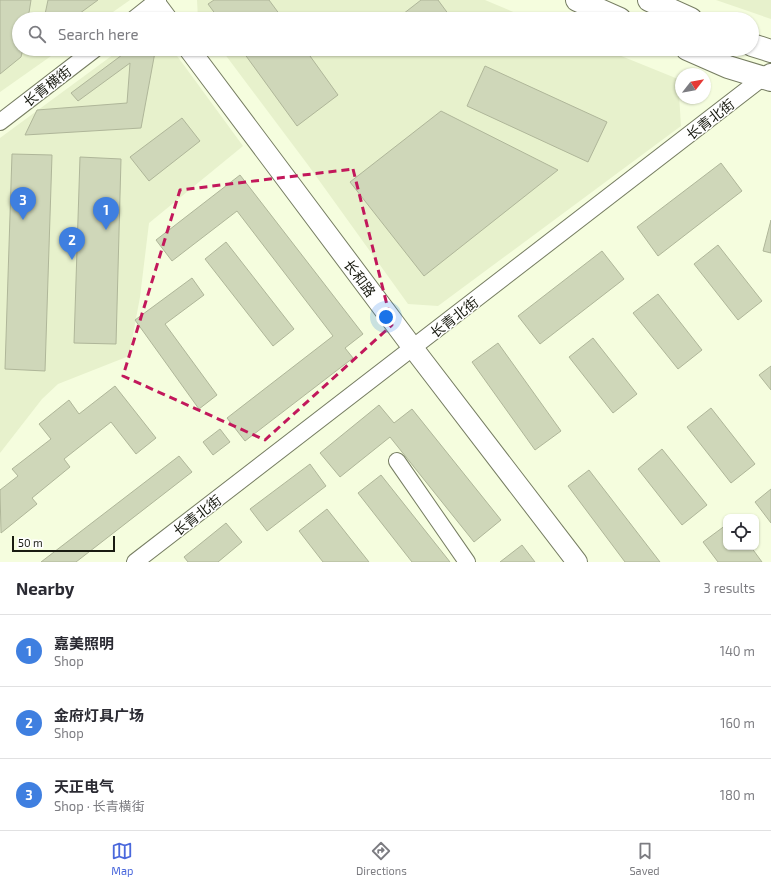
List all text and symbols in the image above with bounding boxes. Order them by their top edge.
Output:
search box [12,12,759,56]
icon: search [26,23,48,45]
text: Search here [58,25,139,43]
street label: 长青横街 [20,62,74,110]
north arrow [675,68,711,104]
street label: 长青北街 [683,95,737,143]
pin: 3 [10,187,36,220]
pin: 1 [93,197,119,230]
pin: 2 [59,227,85,260]
street label: 长和路 [341,256,379,300]
street label: 长青北街 [427,293,481,341]
your location [376,307,396,327]
street label: 长青北街 [170,491,224,539]
map controls [723,514,759,550]
button: locate [723,514,759,550]
scale bar [12,534,115,553]
text: 50 m [18,536,43,549]
text: Nearby [16,578,74,598]
text: 3 results [704,580,755,596]
text: 嘉美照明 [54,634,114,652]
text: 1 [26,643,32,659]
text: 140 m [720,643,755,659]
text: Shop [54,653,84,669]
text: 金府灯具广场 [54,706,144,724]
text: 2 [25,715,33,731]
text: 160 m [720,715,755,731]
text: Shop [54,725,84,741]
text: 天正电气 [54,777,114,795]
text: 3 [25,787,33,803]
text: 180 m [720,787,755,803]
text: Shop · 长青横街 [54,798,145,814]
tab: Map [111,840,133,877]
tab: Directions [356,840,407,877]
tab: Saved [629,840,660,877]

